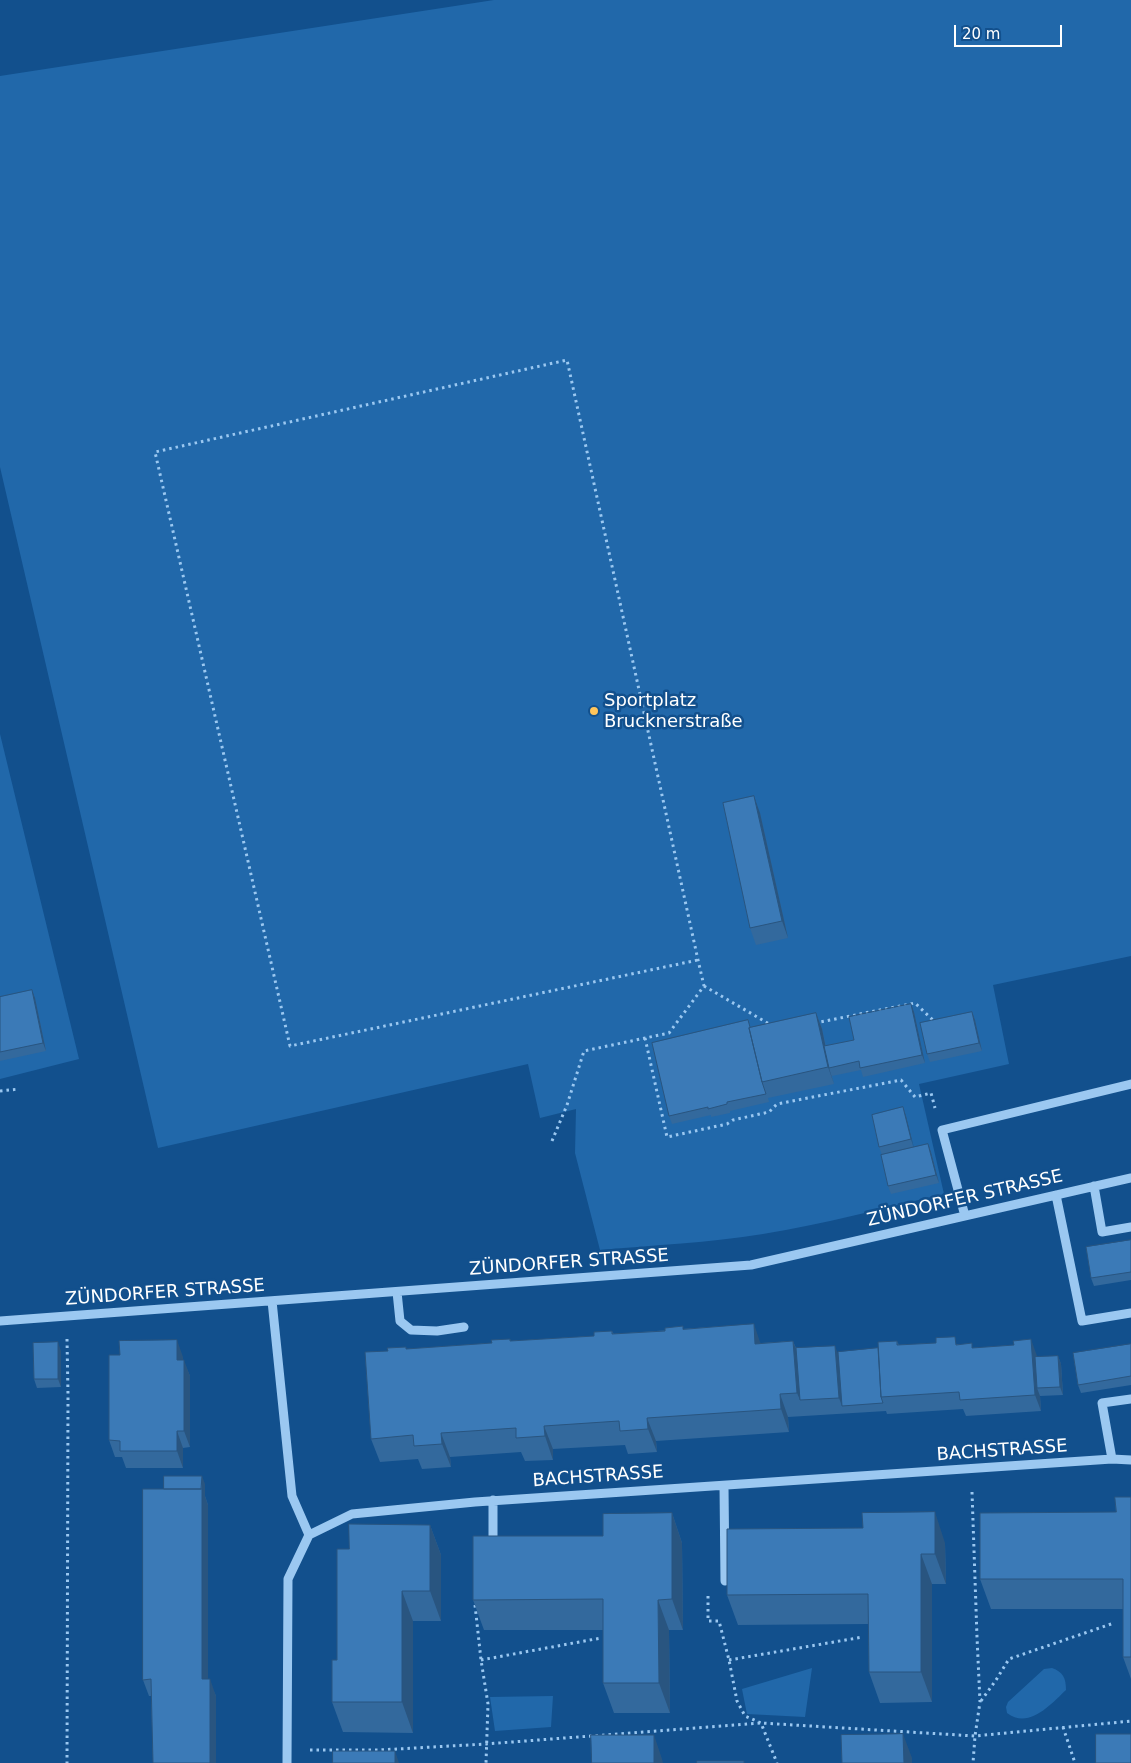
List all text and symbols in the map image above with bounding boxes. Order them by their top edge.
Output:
scale bar [956,15,1064,47]
text: 20 m [962,25,1000,43]
place label: Sportplatz Brucknerstraße [604,690,743,732]
marker: Sportplatz Brucknerstraße [588,705,600,717]
street label: ZÜNDORFER STRASSE [865,1166,1065,1232]
street label: ZÜNDORFER STRASSE [468,1245,670,1281]
street label: ZÜNDORFER STRASSE [64,1275,266,1311]
street label: BACHSTRASSE [936,1436,1068,1466]
street label: BACHSTRASSE [532,1462,664,1492]

